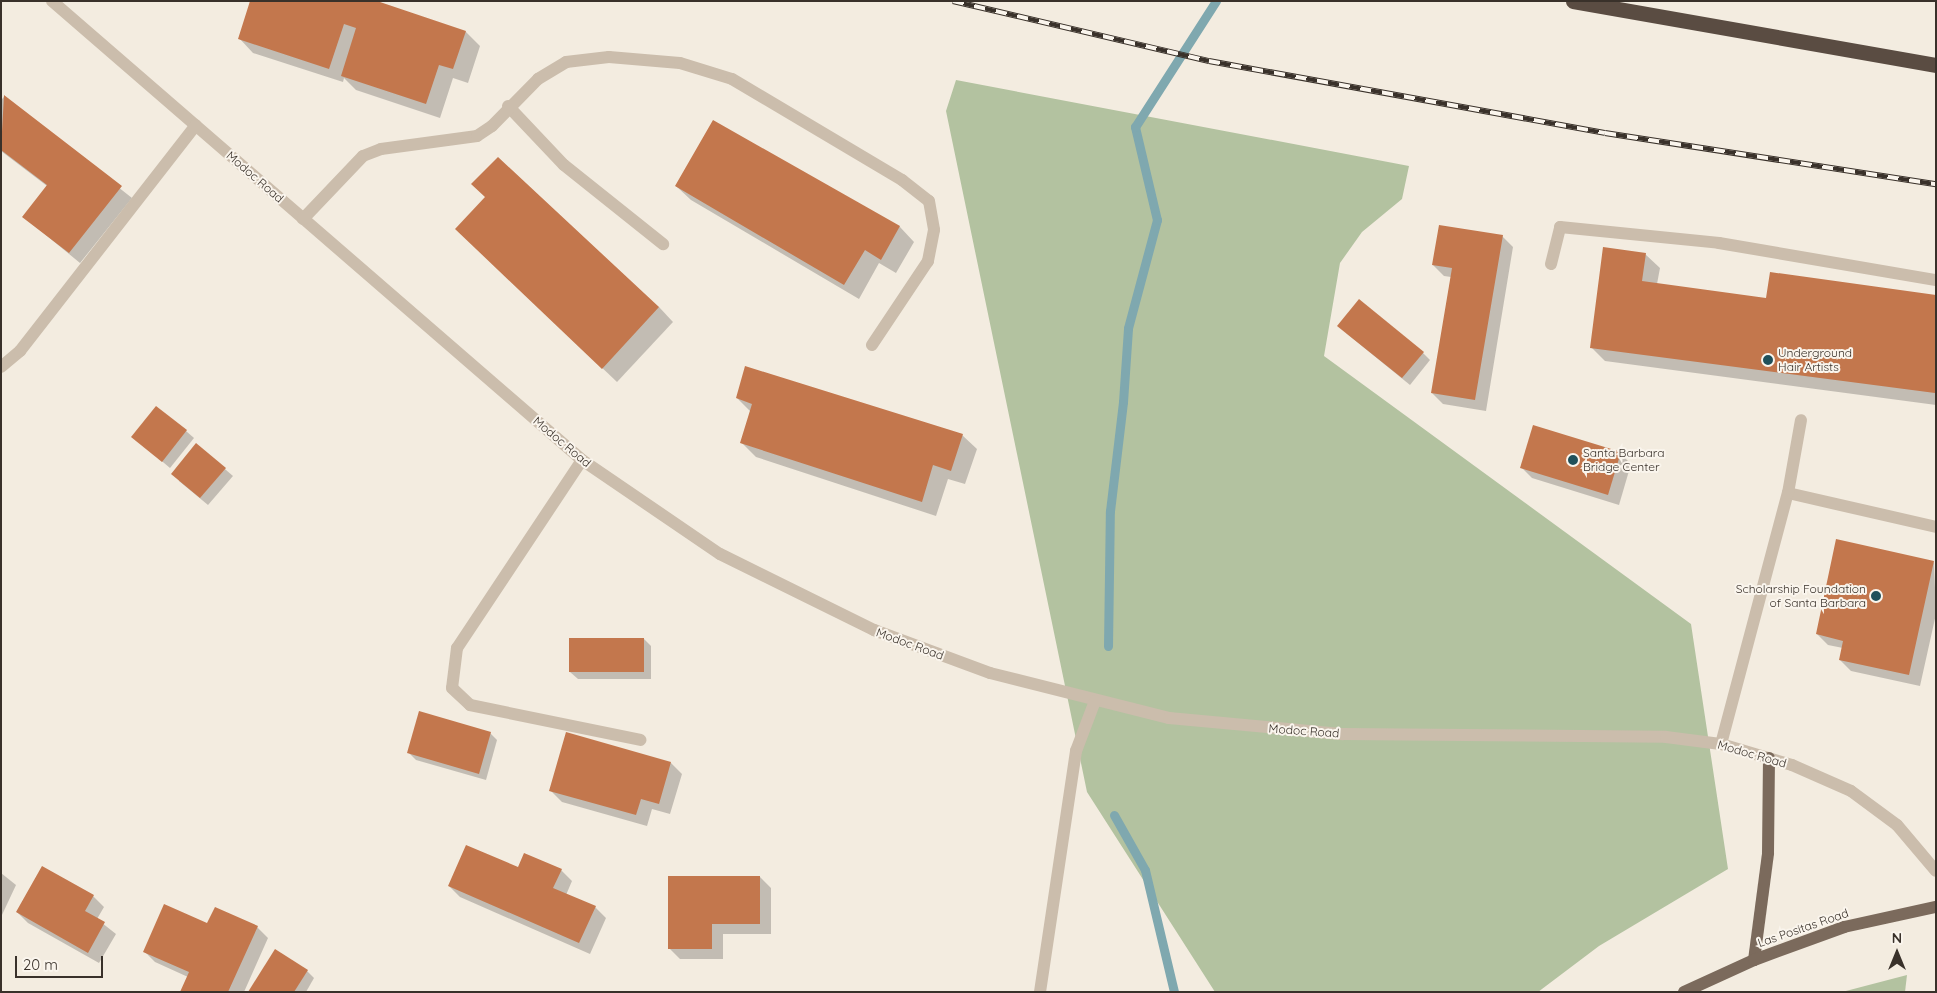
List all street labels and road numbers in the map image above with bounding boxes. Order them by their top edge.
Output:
street label: Modoc Road [224,148,286,206]
street label: Modoc Road [530,414,594,470]
street label: Modoc Road [874,625,946,663]
street label: Modoc Road [1268,721,1340,741]
street label: Modoc Road [1716,737,1788,771]
street label: Las Positas Road [1756,906,1850,950]

